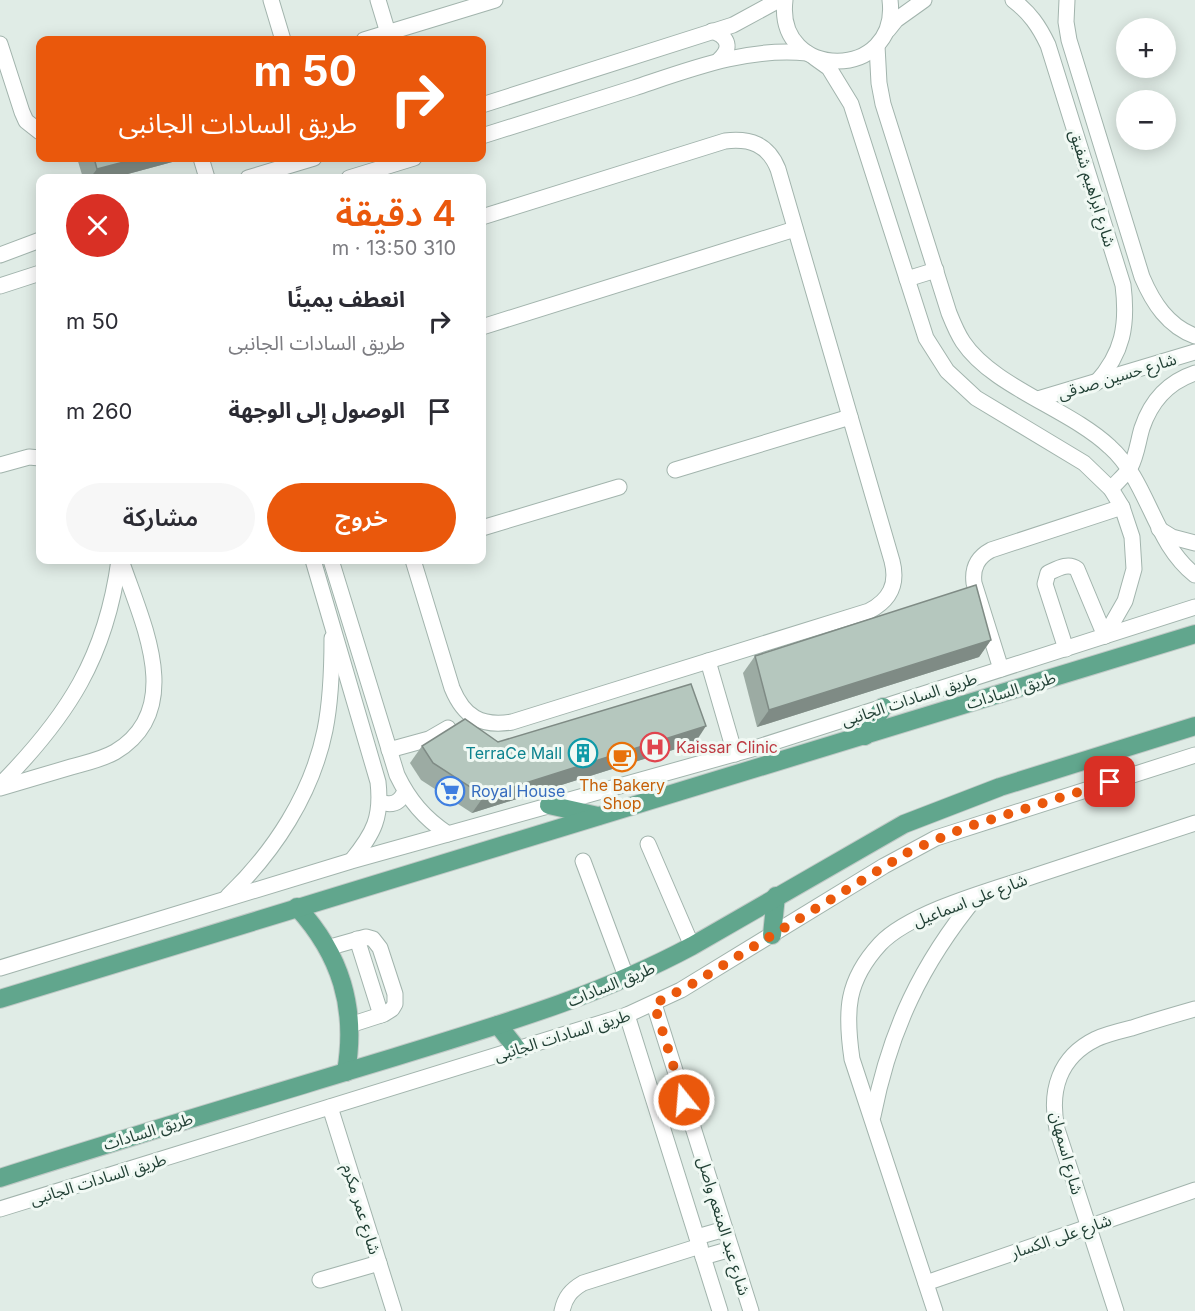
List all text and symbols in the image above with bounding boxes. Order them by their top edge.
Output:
map controls [1116,18,1176,150]
button: + [1116,18,1176,78]
text: 50 m [254,45,357,96]
icon: right [378,60,456,138]
button: − [1116,90,1176,150]
text: طريق السادات الجانبى [118,107,357,140]
street label: شارع ابراهيم شفيق [1063,127,1120,250]
text: 4 دقيقة [336,191,456,235]
button: close [66,194,129,257]
text: 310 m · 13:50 [332,236,456,260]
text: انعطف يمينًا [287,286,405,312]
icon: right [423,305,456,338]
text: 50 m [66,308,119,334]
text: طريق السادات الجانبى [228,331,405,355]
street label: شارع حسين صدقى [1055,348,1179,406]
icon: arrive [423,395,456,428]
text: الوصول إلى الوجهة [228,397,405,423]
text: 260 m [66,398,132,424]
button: مشاركة [66,483,255,552]
button: خروج [267,483,456,552]
street label: طريق السادات [964,667,1059,714]
street label: طريق السادات الجانبى [839,668,980,731]
hospital icon: Kaissar Clinic [639,731,671,763]
building icon: TerraCe Mall [567,737,599,769]
place label: Kaissar Clinic [676,737,778,757]
cafe icon: The Bakery Shop [606,741,638,773]
place label: TerraCe Mall [466,743,562,763]
pin [1084,756,1135,807]
icon: arrive [1093,765,1126,798]
supermarket icon: Royal House [434,775,466,807]
place label: The Bakery Shop [579,775,665,813]
place label: Royal House [471,781,565,801]
street label: شارع على اسماعيل [910,869,1031,934]
street label: طريق السادات [564,957,658,1012]
street label: طريق السادات الجانبى [491,1005,633,1066]
position arrow [652,1068,716,1132]
street label: طريق السادات [101,1108,196,1155]
street label: شارع اسمهان [1043,1109,1088,1197]
street label: طريق السادات الجانبى [27,1149,169,1210]
street label: شارع عبد المنعم واصل [691,1154,755,1299]
street label: شارع عمر مكرم [336,1161,385,1258]
street label: شارع على الكسار [1007,1209,1115,1266]

